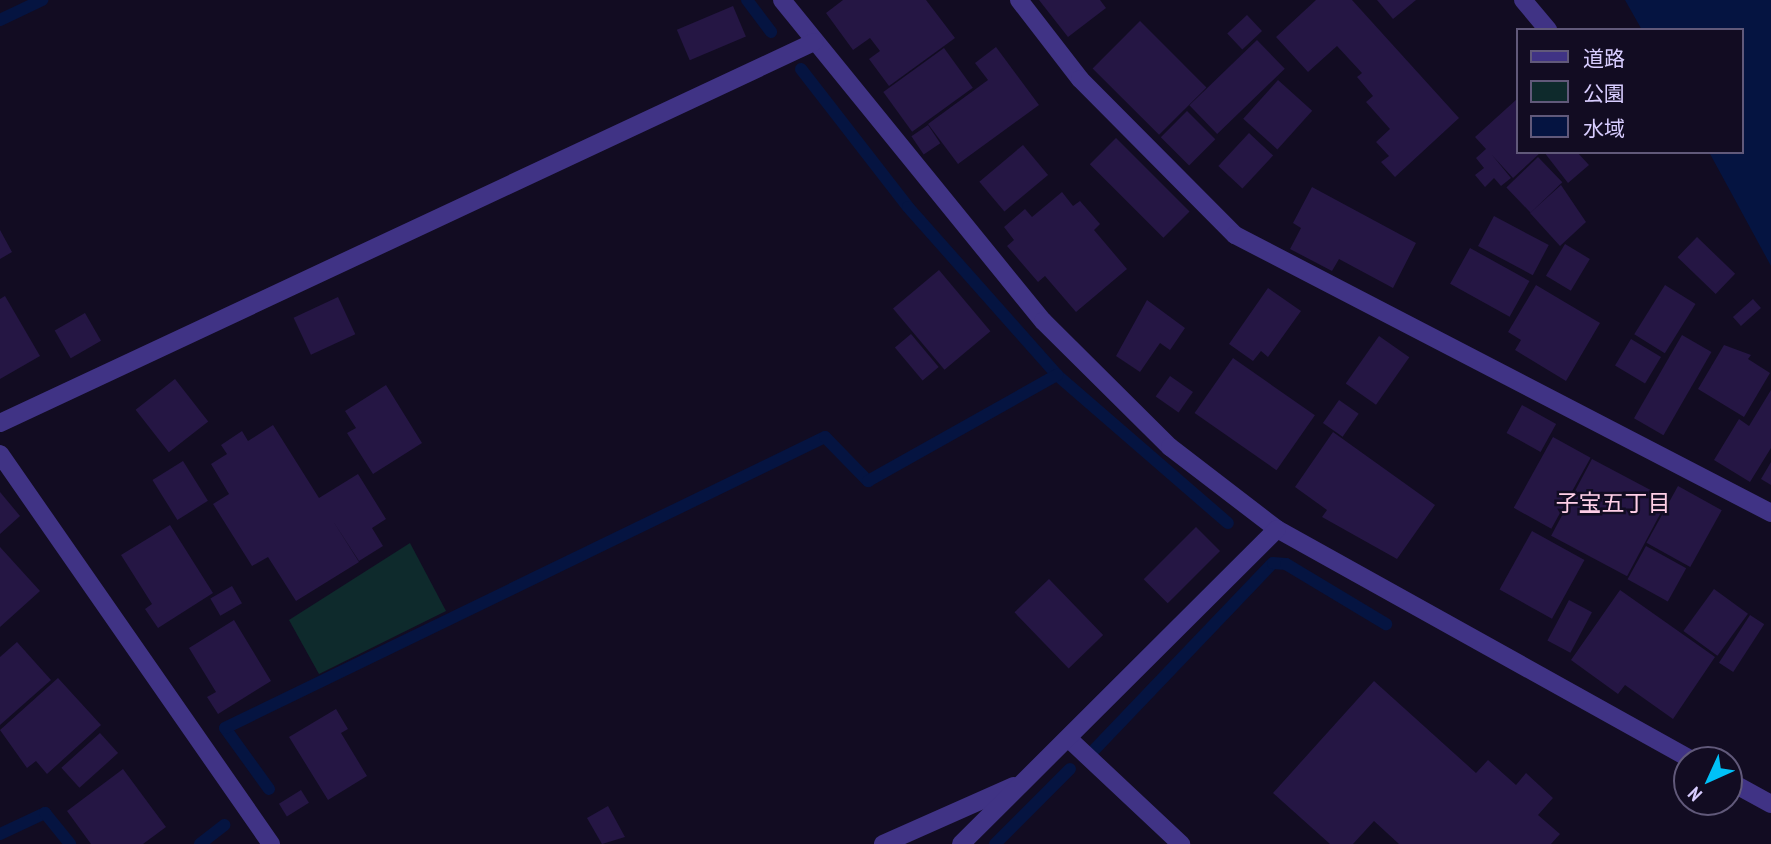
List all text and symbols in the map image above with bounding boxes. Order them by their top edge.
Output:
legend [1516,28,1743,154]
text: 道路 [1583,45,1625,72]
text: 公園 [1583,80,1625,107]
text: 水域 [1583,115,1625,142]
district label: 子宝五丁目 [1556,489,1670,517]
north arrow [1673,746,1743,816]
text: N [1682,782,1707,807]

